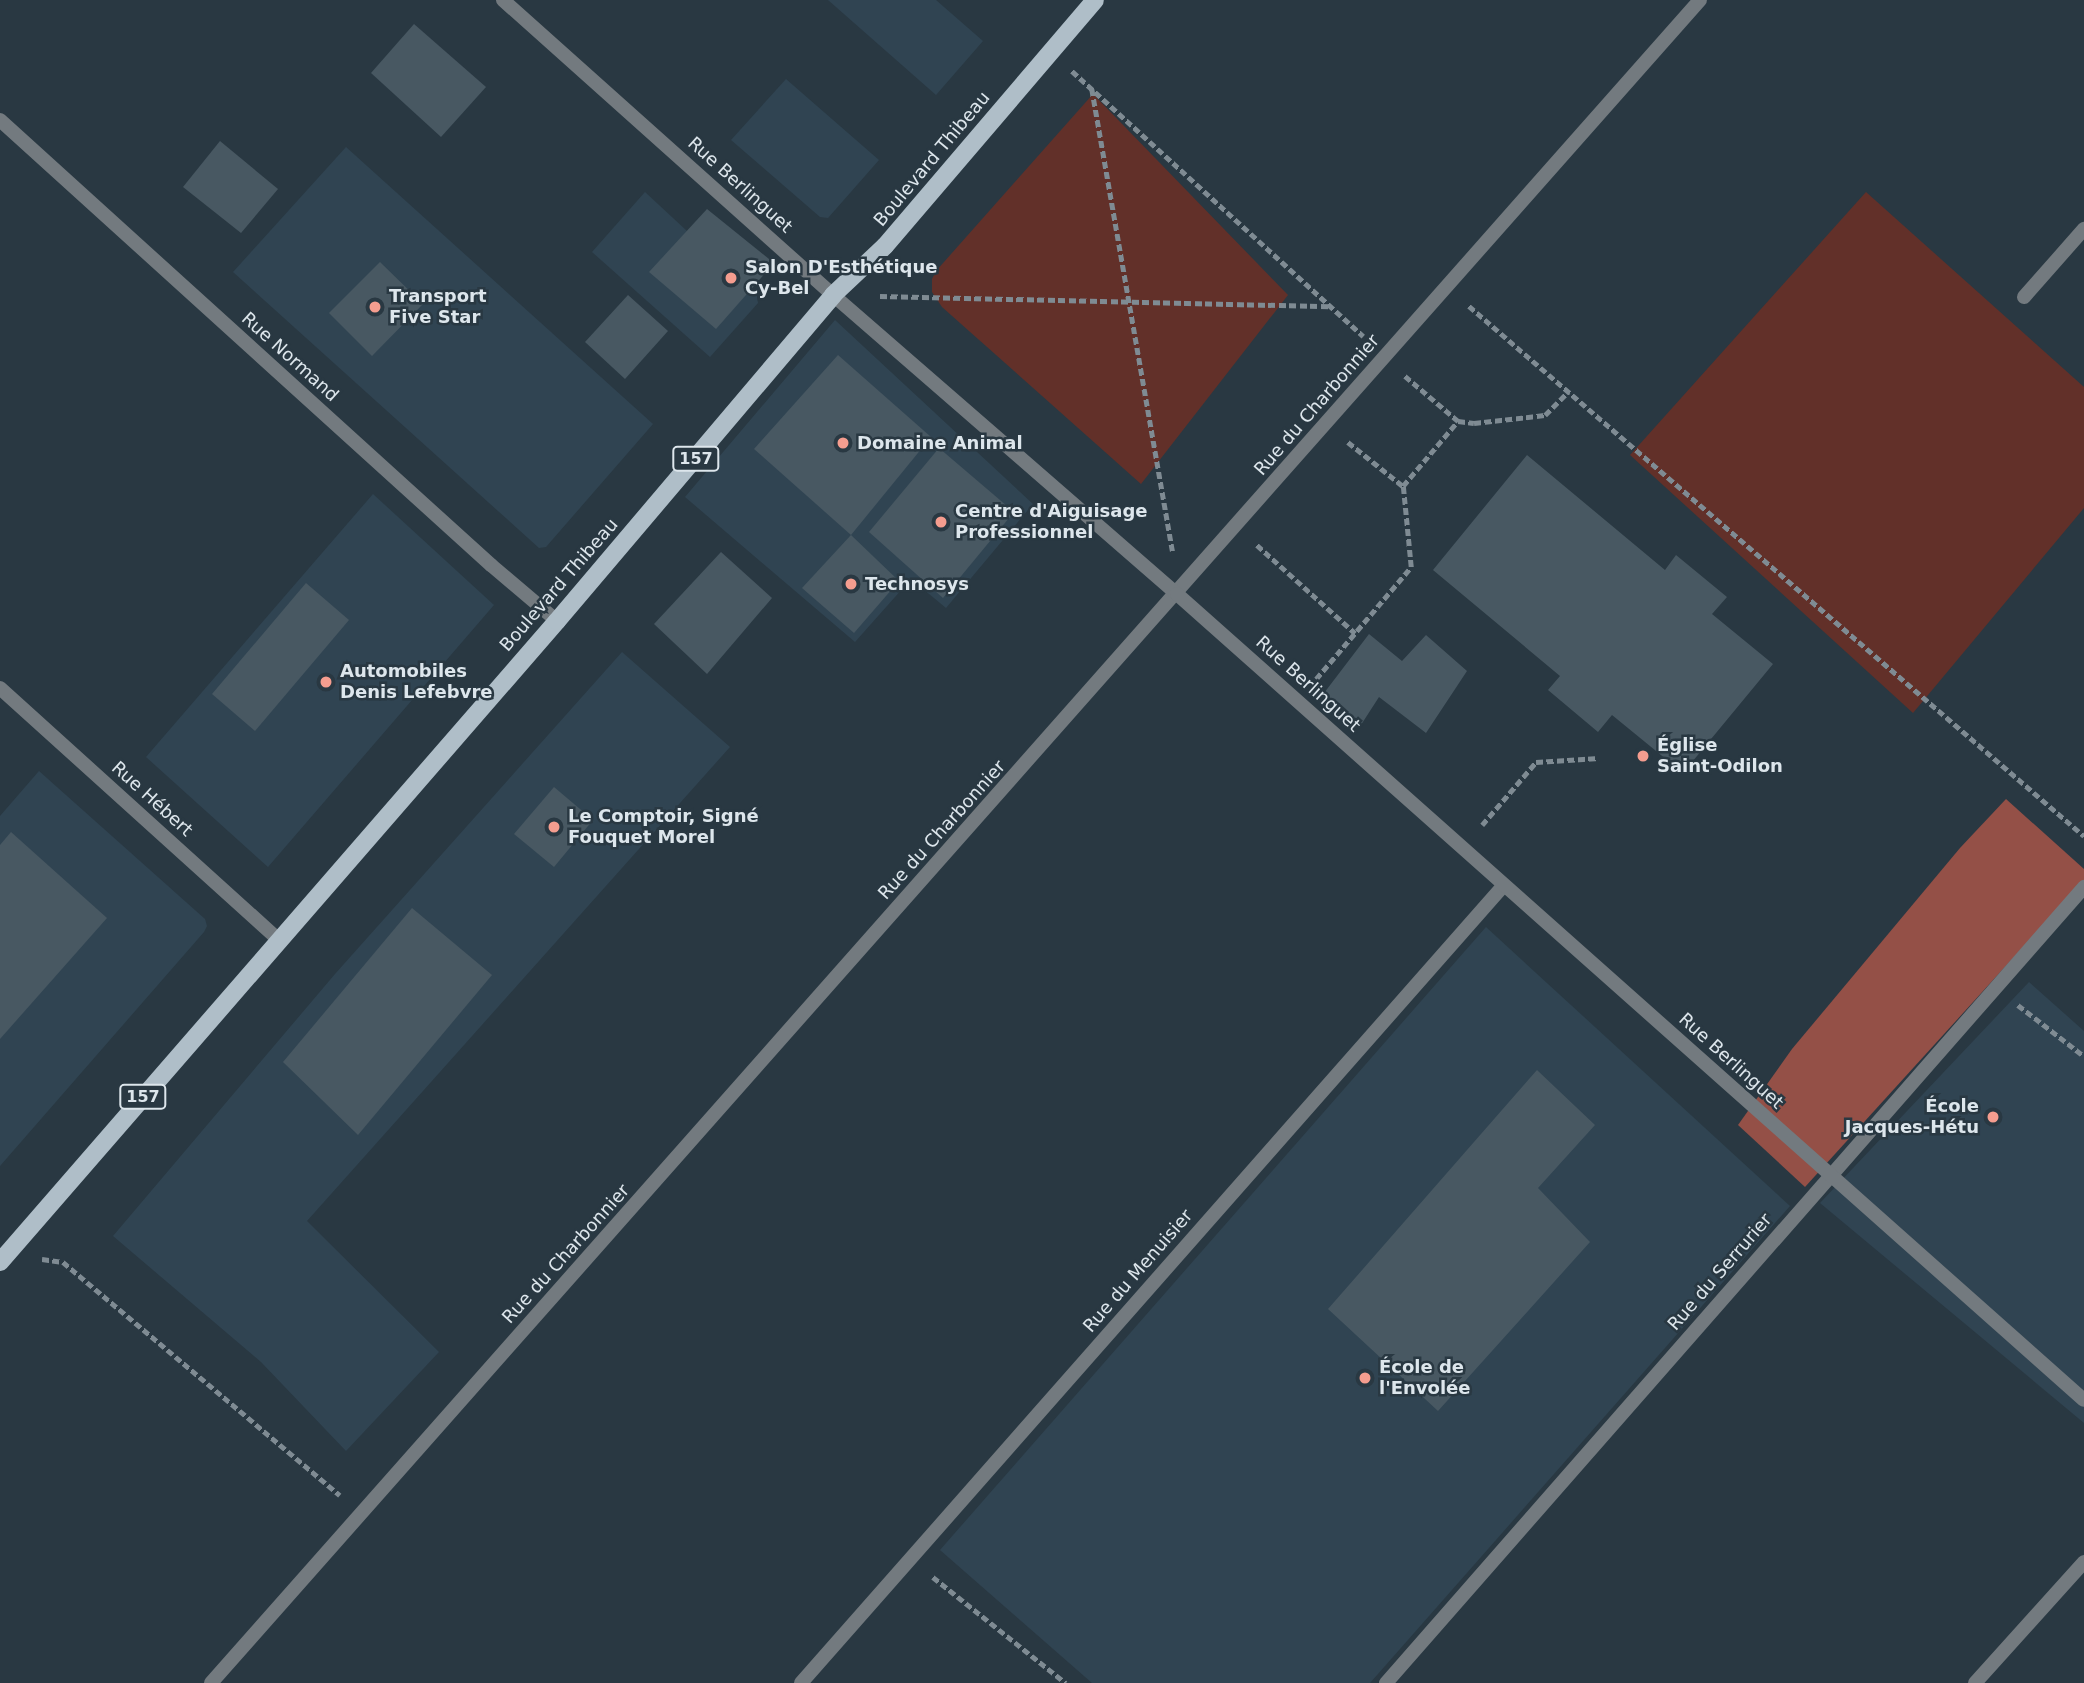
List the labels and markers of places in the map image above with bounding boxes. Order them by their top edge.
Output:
place label: Salon D'Esthétique Cy-Bel [745,257,937,300]
marker: Salon D'Esthétique Cy-Bel [723,270,739,286]
place label: Transport Five Star [389,286,487,328]
marker: Transport Five Star [367,299,383,315]
place label: Domaine Animal [857,432,1023,454]
marker: Domaine Animal [835,435,851,451]
place label: Centre d'Aiguisage Professionnel [955,501,1148,544]
marker: Centre d'Aiguisage Professionnel [933,514,949,530]
place label: Technosys [865,573,969,595]
marker: Technosys [843,576,859,592]
place label: Automobiles Denis Lefebvre [340,661,493,704]
marker: Automobiles Denis Lefebvre [318,674,334,690]
place label: Église Saint-Odilon [1657,735,1783,778]
marker: Église Saint-Odilon [1635,748,1651,764]
place label: Le Comptoir, Signé Fouquet Morel [568,806,759,848]
marker: Le Comptoir, Signé Fouquet Morel [546,819,562,835]
place label: École Jacques-Hétu [1845,1096,1979,1138]
marker: École Jacques-Hétu [1985,1109,2001,1125]
place label: École de l'Envolée [1379,1357,1470,1400]
marker: École de l'Envolée [1357,1370,1373,1386]

